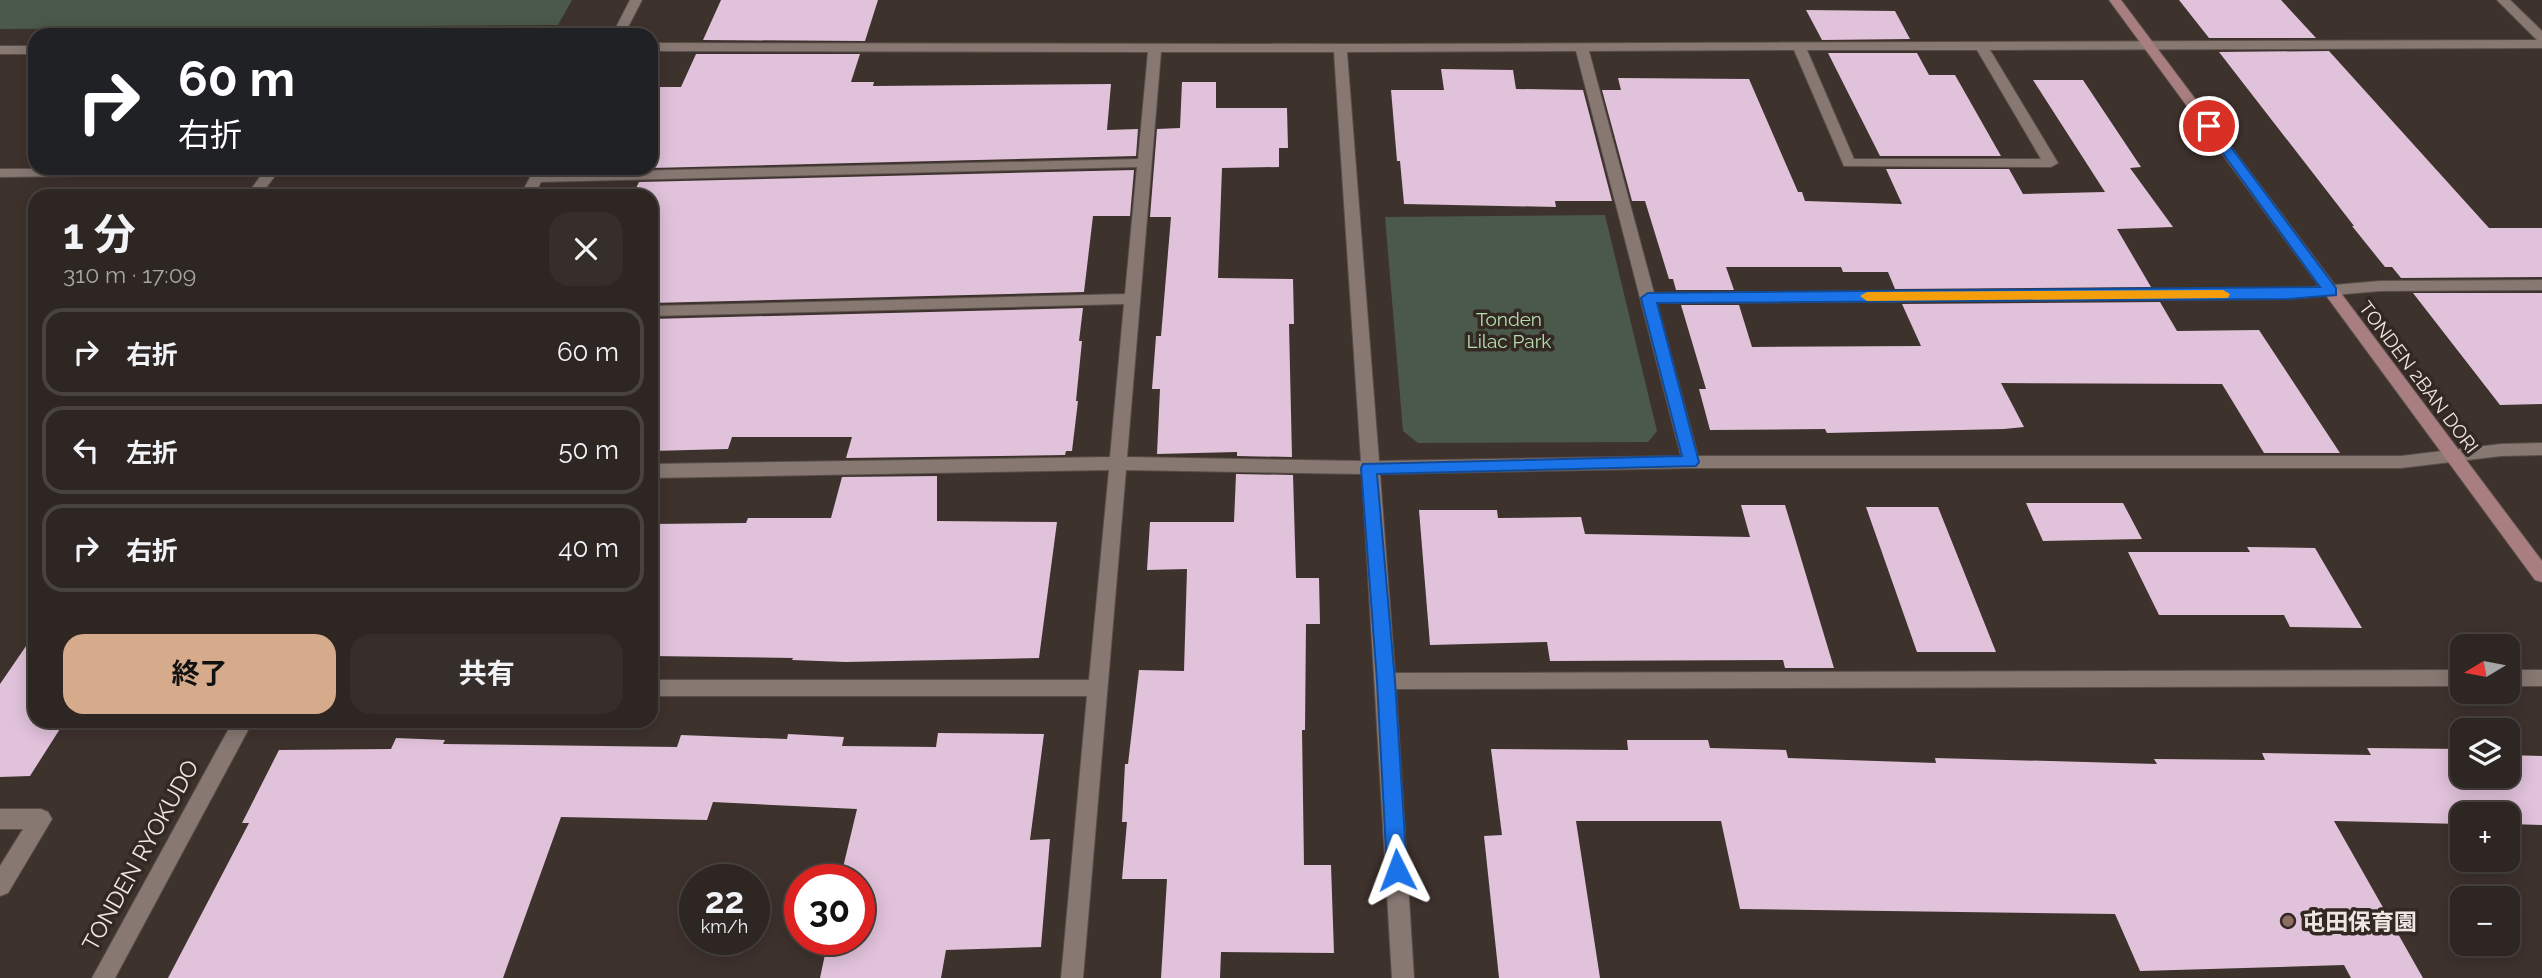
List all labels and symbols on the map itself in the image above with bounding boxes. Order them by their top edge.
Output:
pin [2179,96,2239,156]
street label: TONDEN 2BAN DORI [2355,297,2483,457]
park label: Tonden Lilac Park [1467,308,1551,352]
north arrow [2450,634,2520,704]
street label: TONDEN RYOKUDO [76,755,204,955]
position arrow [1360,833,1434,907]
speed limit sign: 30 [784,864,875,955]
place label: 屯田保育園 [2302,908,2417,935]
marker: 屯田保育園 [2280,913,2296,929]

